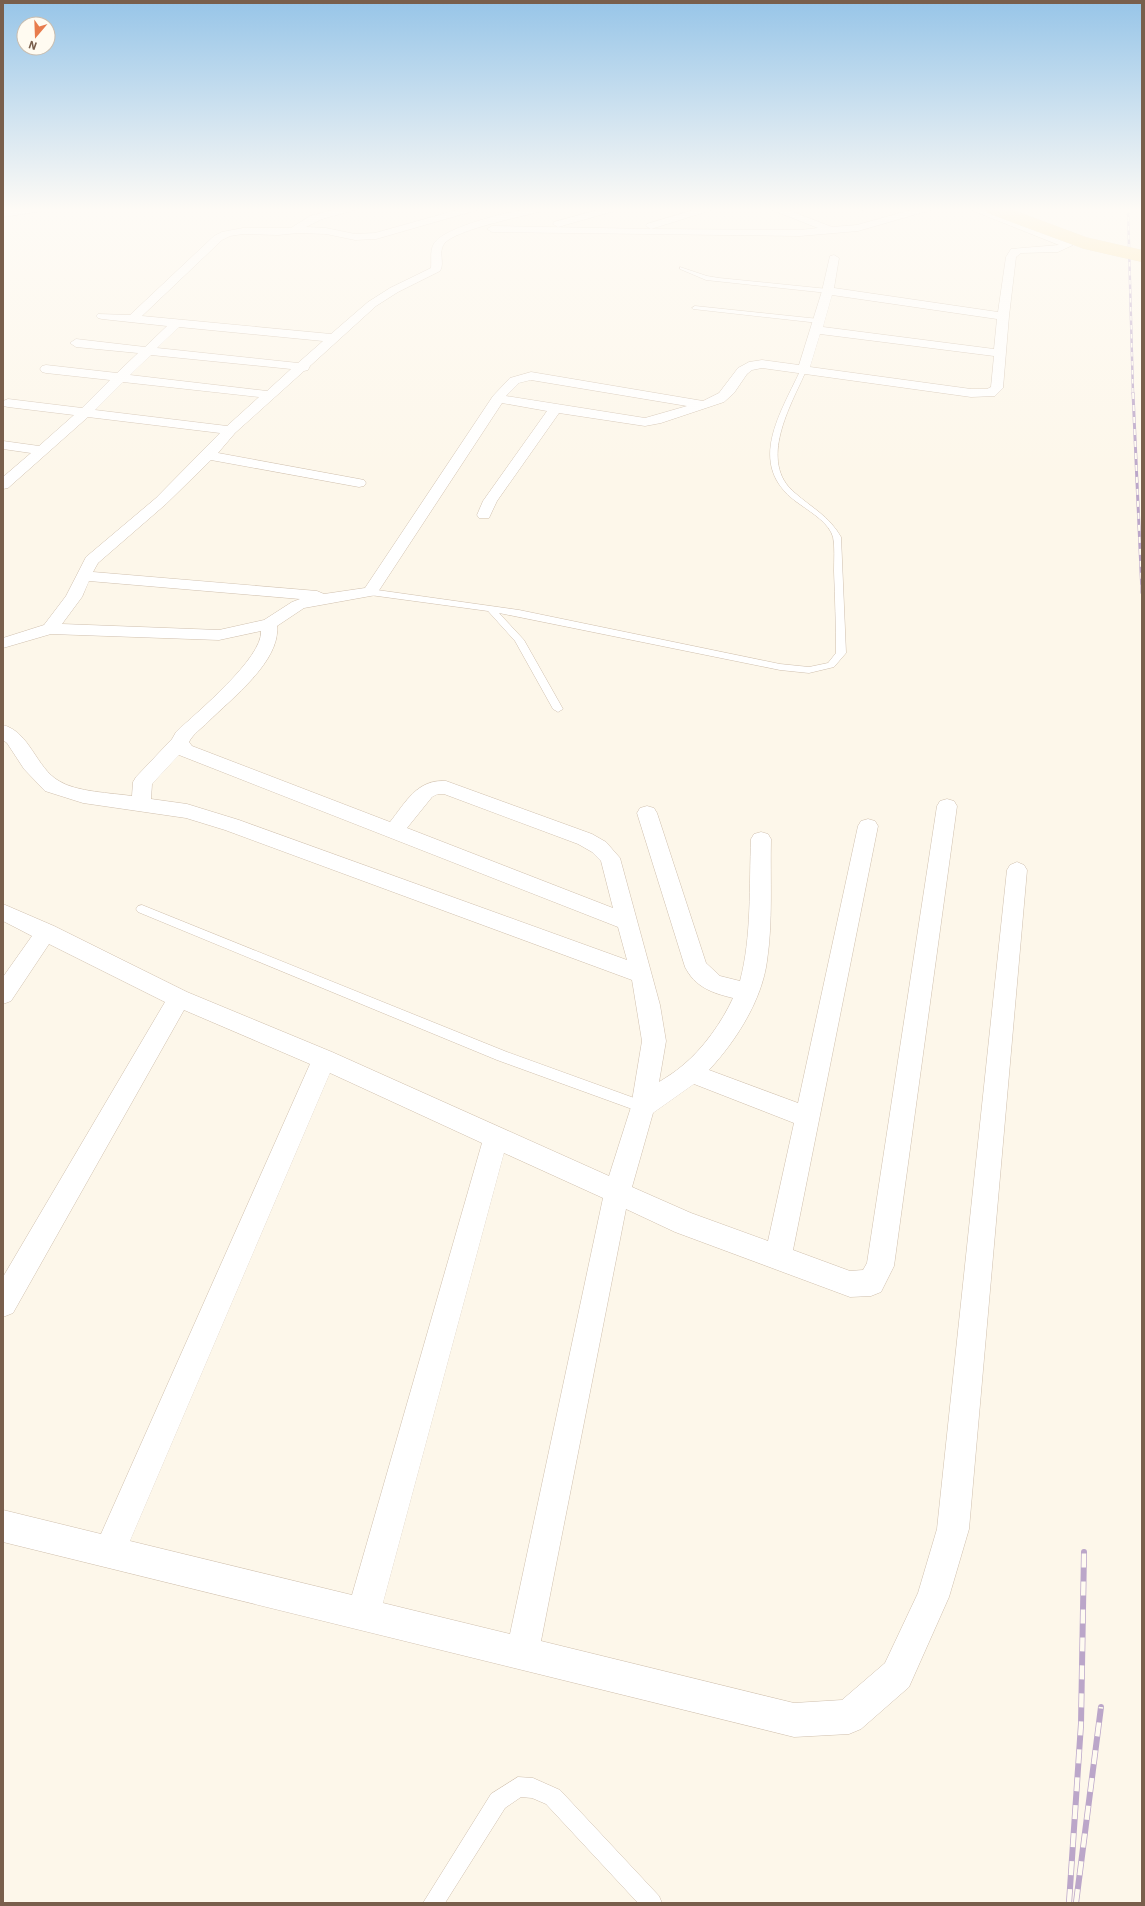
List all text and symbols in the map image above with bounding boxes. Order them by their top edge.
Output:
north arrow [16,16,56,56]
text: N [27,38,39,53]

